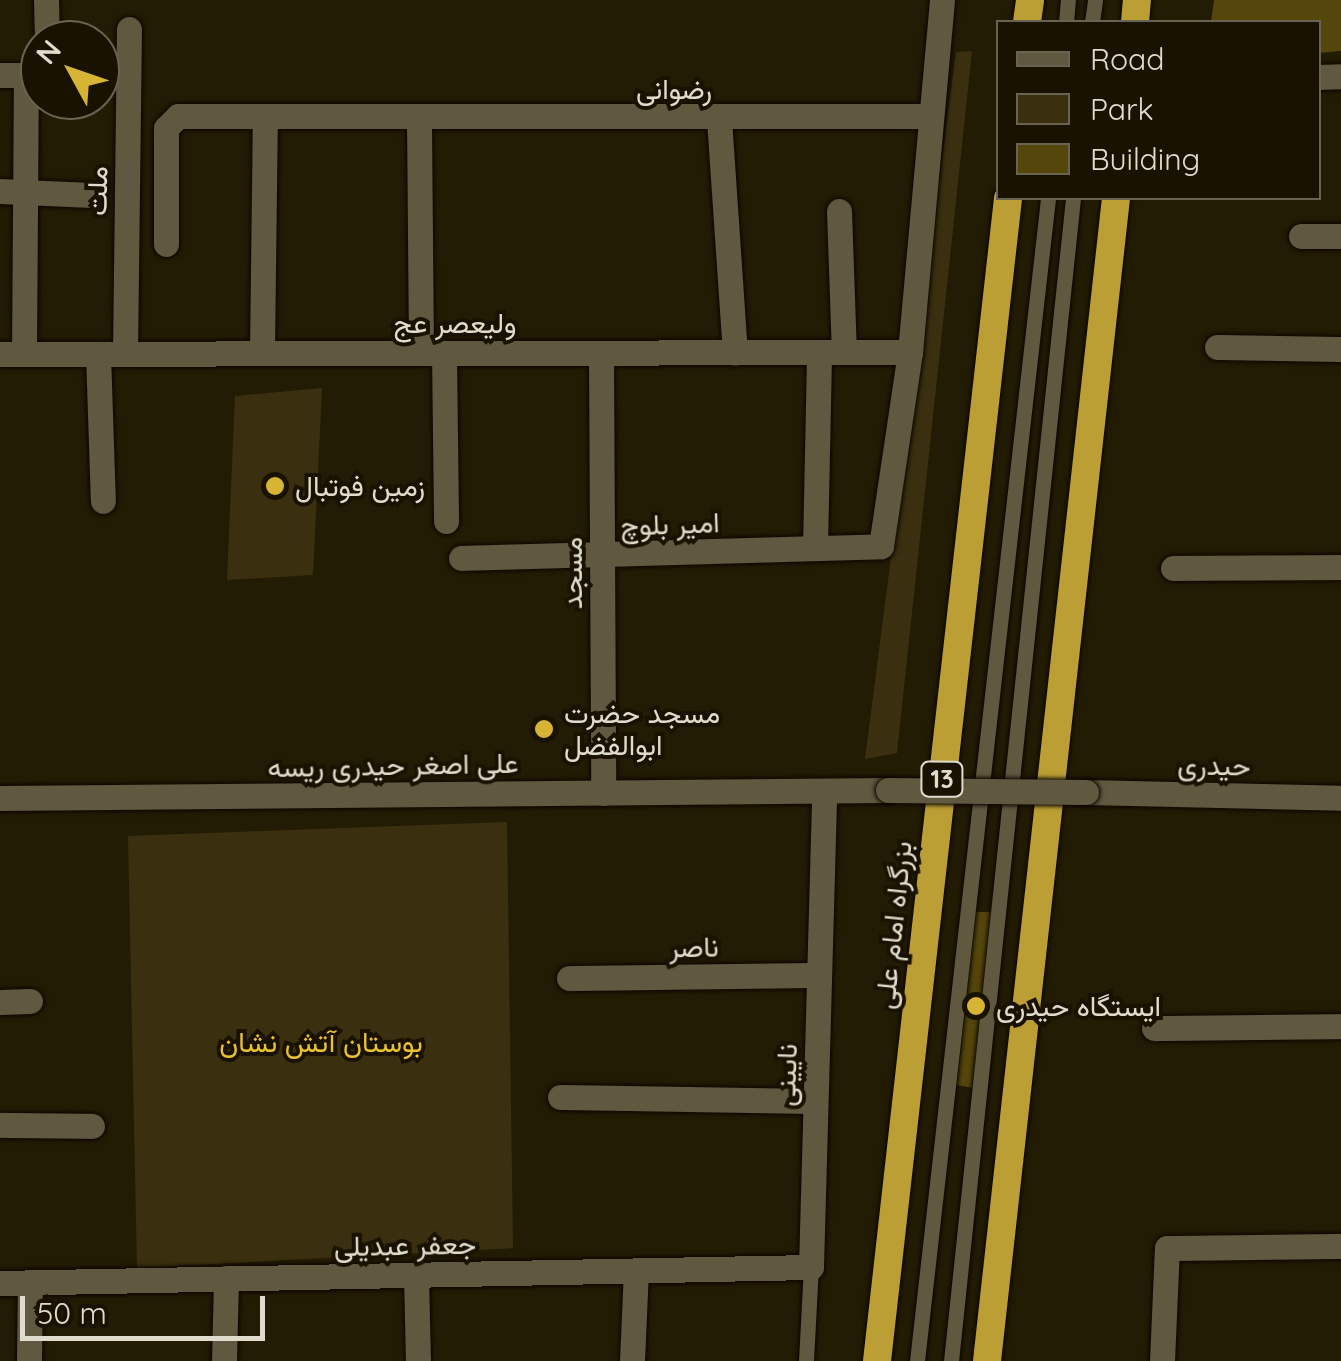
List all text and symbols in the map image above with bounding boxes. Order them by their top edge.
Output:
north arrow [20,20,120,120]
legend [996,20,1321,200]
text: N [28,33,68,71]
text: Road [1090,40,1164,78]
street label: رضوانی [636,72,712,106]
text: Park [1090,90,1154,128]
text: Building [1090,140,1200,178]
street label: ملت [80,166,114,216]
street label: ولیعصر عج [393,306,517,340]
place label: زمین فوتبال [295,469,425,503]
marker: زمین فوتبال [264,475,286,497]
street label: امیر بلوچ [620,505,720,543]
street label: مسجد [555,537,589,609]
place label: مسجد حضرت ابوالفضل [564,696,720,762]
marker: مسجد حضرت ابوالفضل [533,718,555,740]
street label: علی اصغر حیدری ریسه [267,746,519,784]
street label: حیدری [1177,748,1251,782]
road number: 13 [920,759,964,799]
street label: بزرگراه امام علی [867,839,919,1011]
street label: ناصر [669,930,719,964]
place label: ایستگاه حیدری [996,989,1161,1023]
marker: ایستگاه حیدری [965,995,987,1017]
park label: بوستان آتش نشان [219,1025,423,1059]
street label: نایینی [768,1043,804,1107]
street label: جعفر عبدیلی [334,1227,476,1263]
scale bar [25,1276,270,1338]
text: 50 m [37,1294,107,1332]

